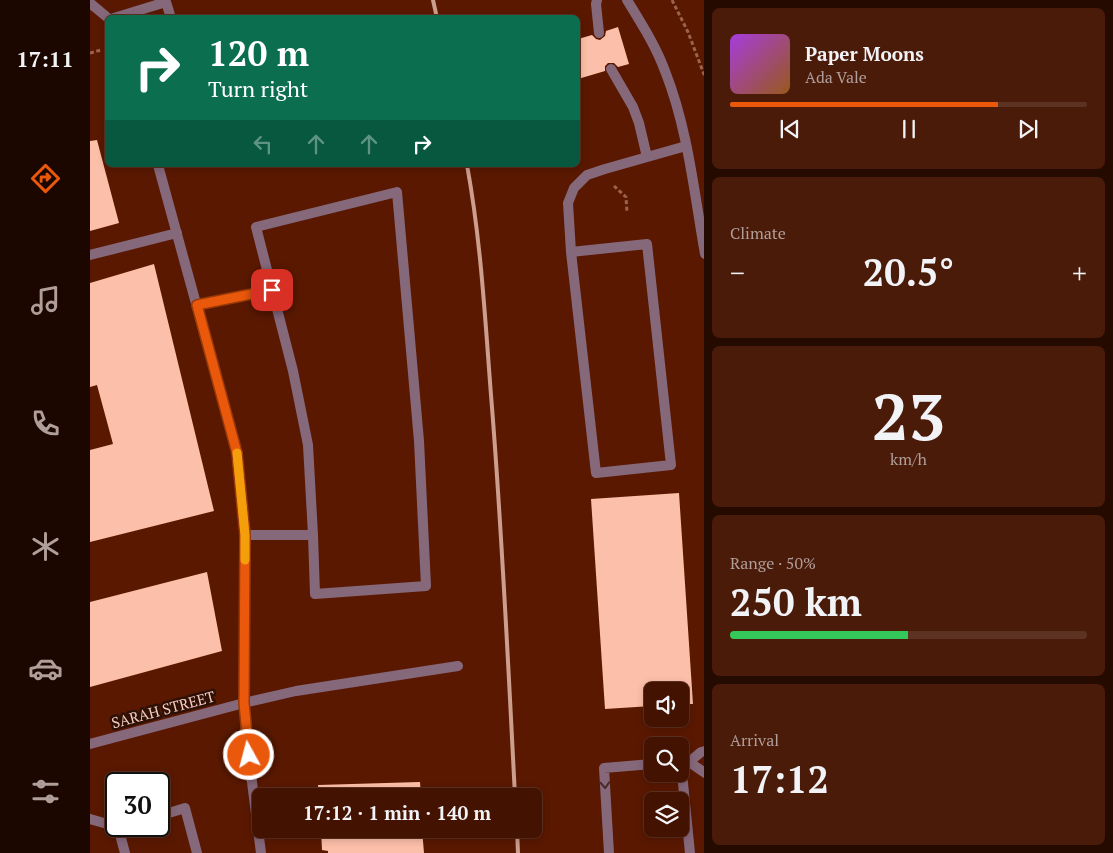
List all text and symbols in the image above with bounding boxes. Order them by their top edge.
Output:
text: 120 m [208,30,309,76]
icon: right [125,35,190,100]
text: Paper Moons [805,41,924,66]
text: 17:11 [16,44,74,73]
text: Ada Vale [805,66,867,88]
text: Turn right [208,74,308,103]
icon: previous [776,115,804,143]
icon: pause [895,115,923,143]
icon: next [1014,115,1042,143]
icon: left [249,130,277,158]
icon: ahead [302,130,330,158]
icon: ahead [355,130,383,158]
icon: right [408,130,436,158]
icon: directions [28,161,63,196]
text: Climate [730,222,786,244]
text: 20.5° [863,247,954,297]
text: − [730,254,745,291]
text: + [1072,254,1087,291]
pin [251,269,293,311]
icon: arrive [258,276,286,304]
icon: music [28,283,63,318]
text: 23 [872,372,945,459]
icon: phone [28,406,63,441]
text: km/h [890,448,927,470]
icon: climate [28,529,63,564]
text: Range · 50% [730,552,816,574]
text: 250 km [730,577,862,627]
icon: car [28,651,63,686]
map controls [644,682,689,837]
button: sound [644,682,689,727]
street label: SARAH STREET [109,686,217,732]
position arrow [222,728,274,780]
text: Arrival [730,729,779,751]
button: search [644,737,689,782]
text: 17:12 [730,754,829,804]
speed limit sign: 30 [105,772,170,837]
icon: filters [28,774,63,809]
one-way arrow [599,781,610,789]
button: layers [644,792,689,837]
text: 17:12 · 1 min · 140 m [303,800,491,825]

